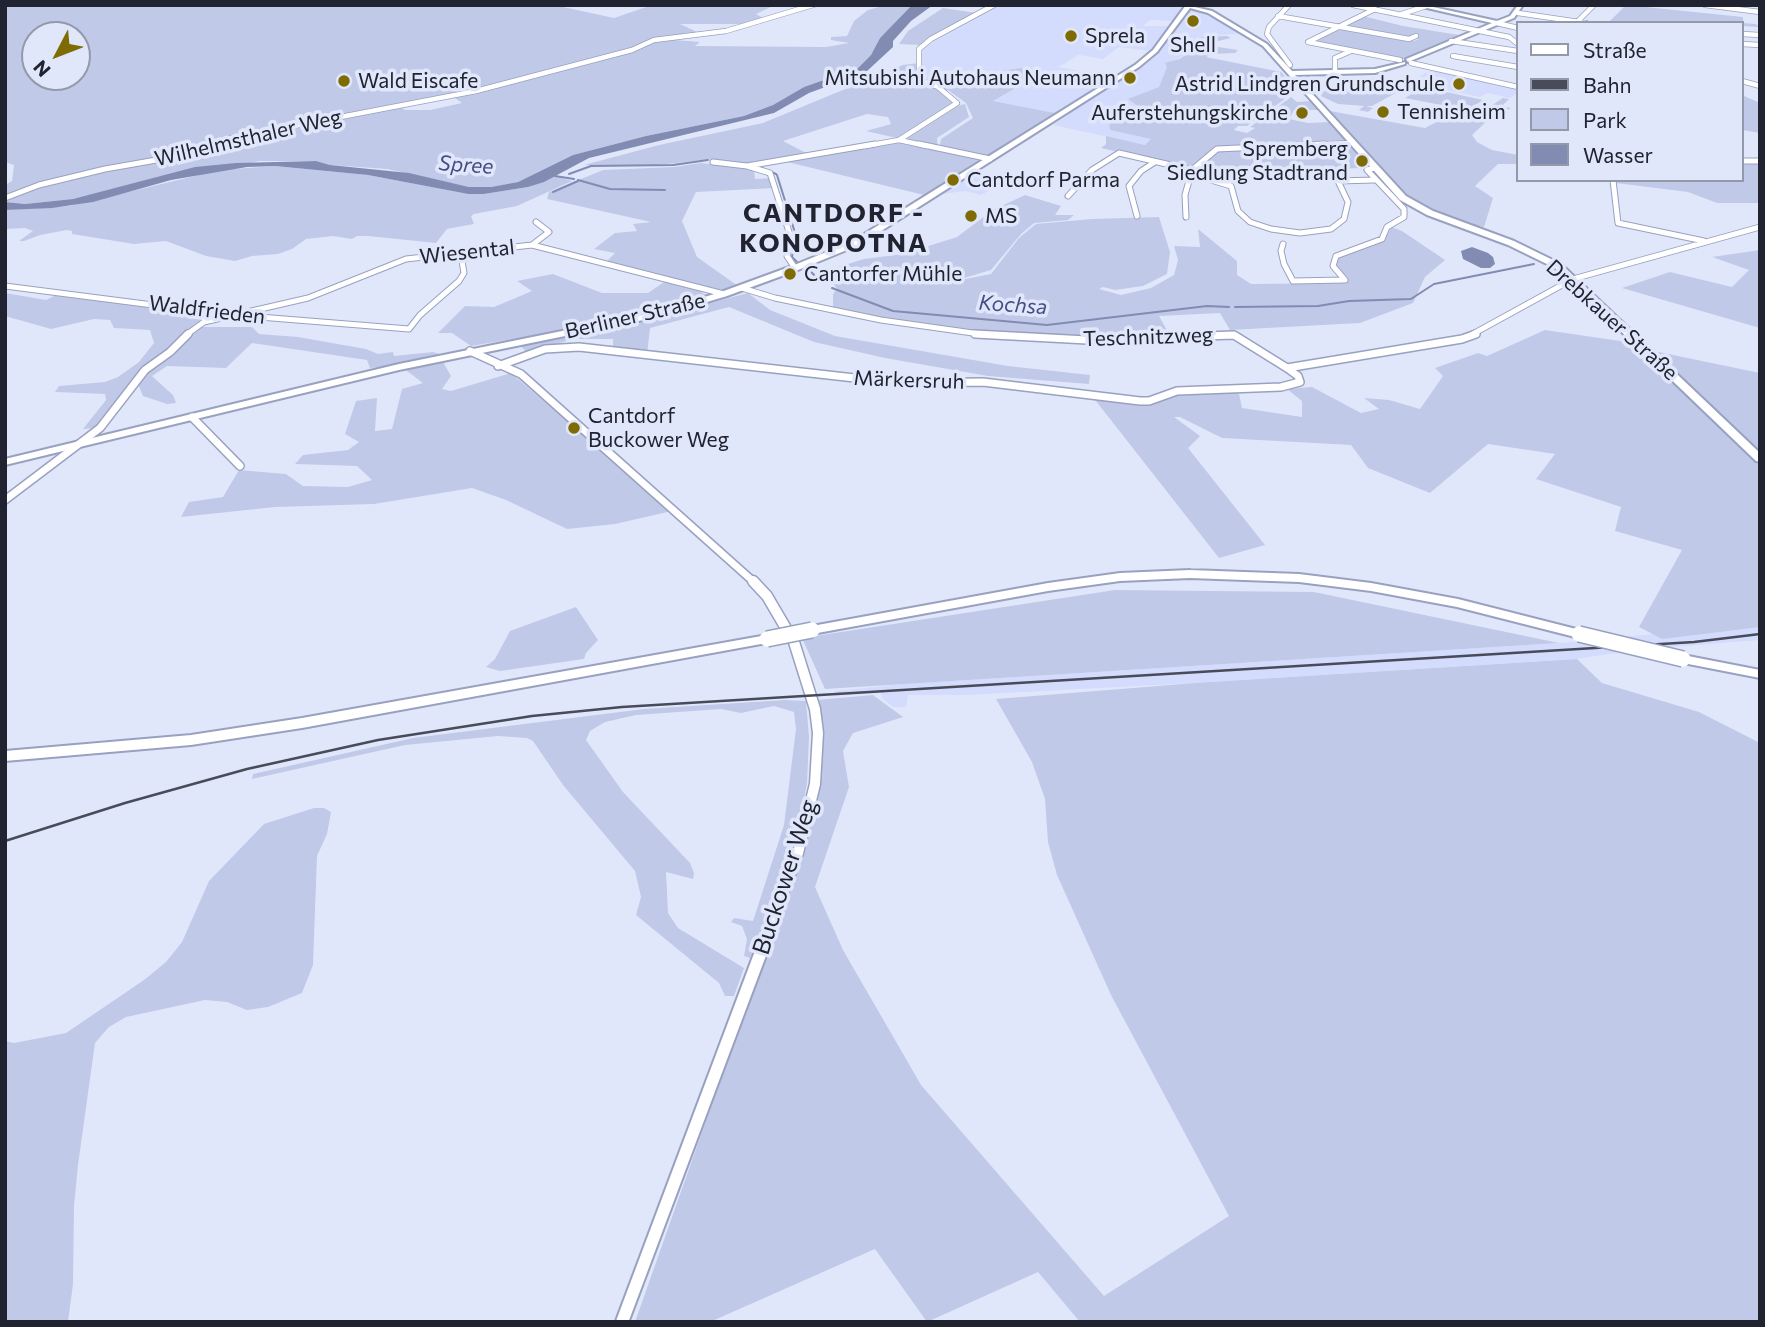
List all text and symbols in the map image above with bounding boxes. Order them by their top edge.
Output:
marker: Shell [1185,13,1201,29]
north arrow [21,21,91,91]
legend [1516,21,1744,182]
place label: Sprela [1085,23,1145,49]
marker: Sprela [1063,28,1079,44]
place label: Shell [1170,32,1216,58]
text: Straße [1583,37,1647,62]
text: N [28,56,55,82]
place label: Mitsubishi Autohaus Neumann [824,65,1116,91]
place label: Wald Eiscafe [358,68,478,94]
marker: Mitsubishi Autohaus Neumann [1122,70,1138,86]
place label: Astrid Lindgren Grundschule [1175,71,1445,97]
text: Bahn [1583,72,1632,97]
marker: Wald Eiscafe [336,73,352,89]
marker: Astrid Lindgren Grundschule [1451,76,1467,92]
place label: Tennisheim [1397,99,1506,125]
place label: Auferstehungskirche [1091,100,1288,126]
street label: Wilhelmsthaler Weg [152,104,344,172]
marker: Tennisheim [1375,104,1391,120]
marker: Auferstehungskirche [1294,105,1310,121]
text: Park [1583,107,1627,132]
place label: Spremberg Siedlung Stadtrand [1167,136,1348,186]
text: Wasser [1583,142,1653,167]
water label: Spree [438,151,494,179]
marker: Spremberg Siedlung Stadtrand [1354,153,1370,169]
place label: Cantdorf Parma [967,167,1120,193]
marker: Cantdorf Parma [945,172,961,188]
district label: CANTDORF - KONOPOTNA [740,197,928,258]
place label: MS [985,203,1017,229]
marker: MS [963,208,979,224]
street label: Wiesental [418,234,516,270]
street label: Drebkauer Straße [1541,254,1683,386]
place label: Cantorfer Mühle [804,261,962,287]
marker: Cantorfer Mühle [782,266,798,282]
street label: Berliner Straße [563,288,707,344]
street label: Waldfrieden [147,290,267,330]
water label: Kochsa [978,290,1048,320]
street label: Teschnitzweg [1082,322,1214,352]
street label: Märkersruh [853,365,965,395]
place label: Cantdorf Buckower Weg [588,403,729,453]
marker: Cantdorf Buckower Weg [566,420,582,436]
street label: Buckower Weg [746,796,824,958]

